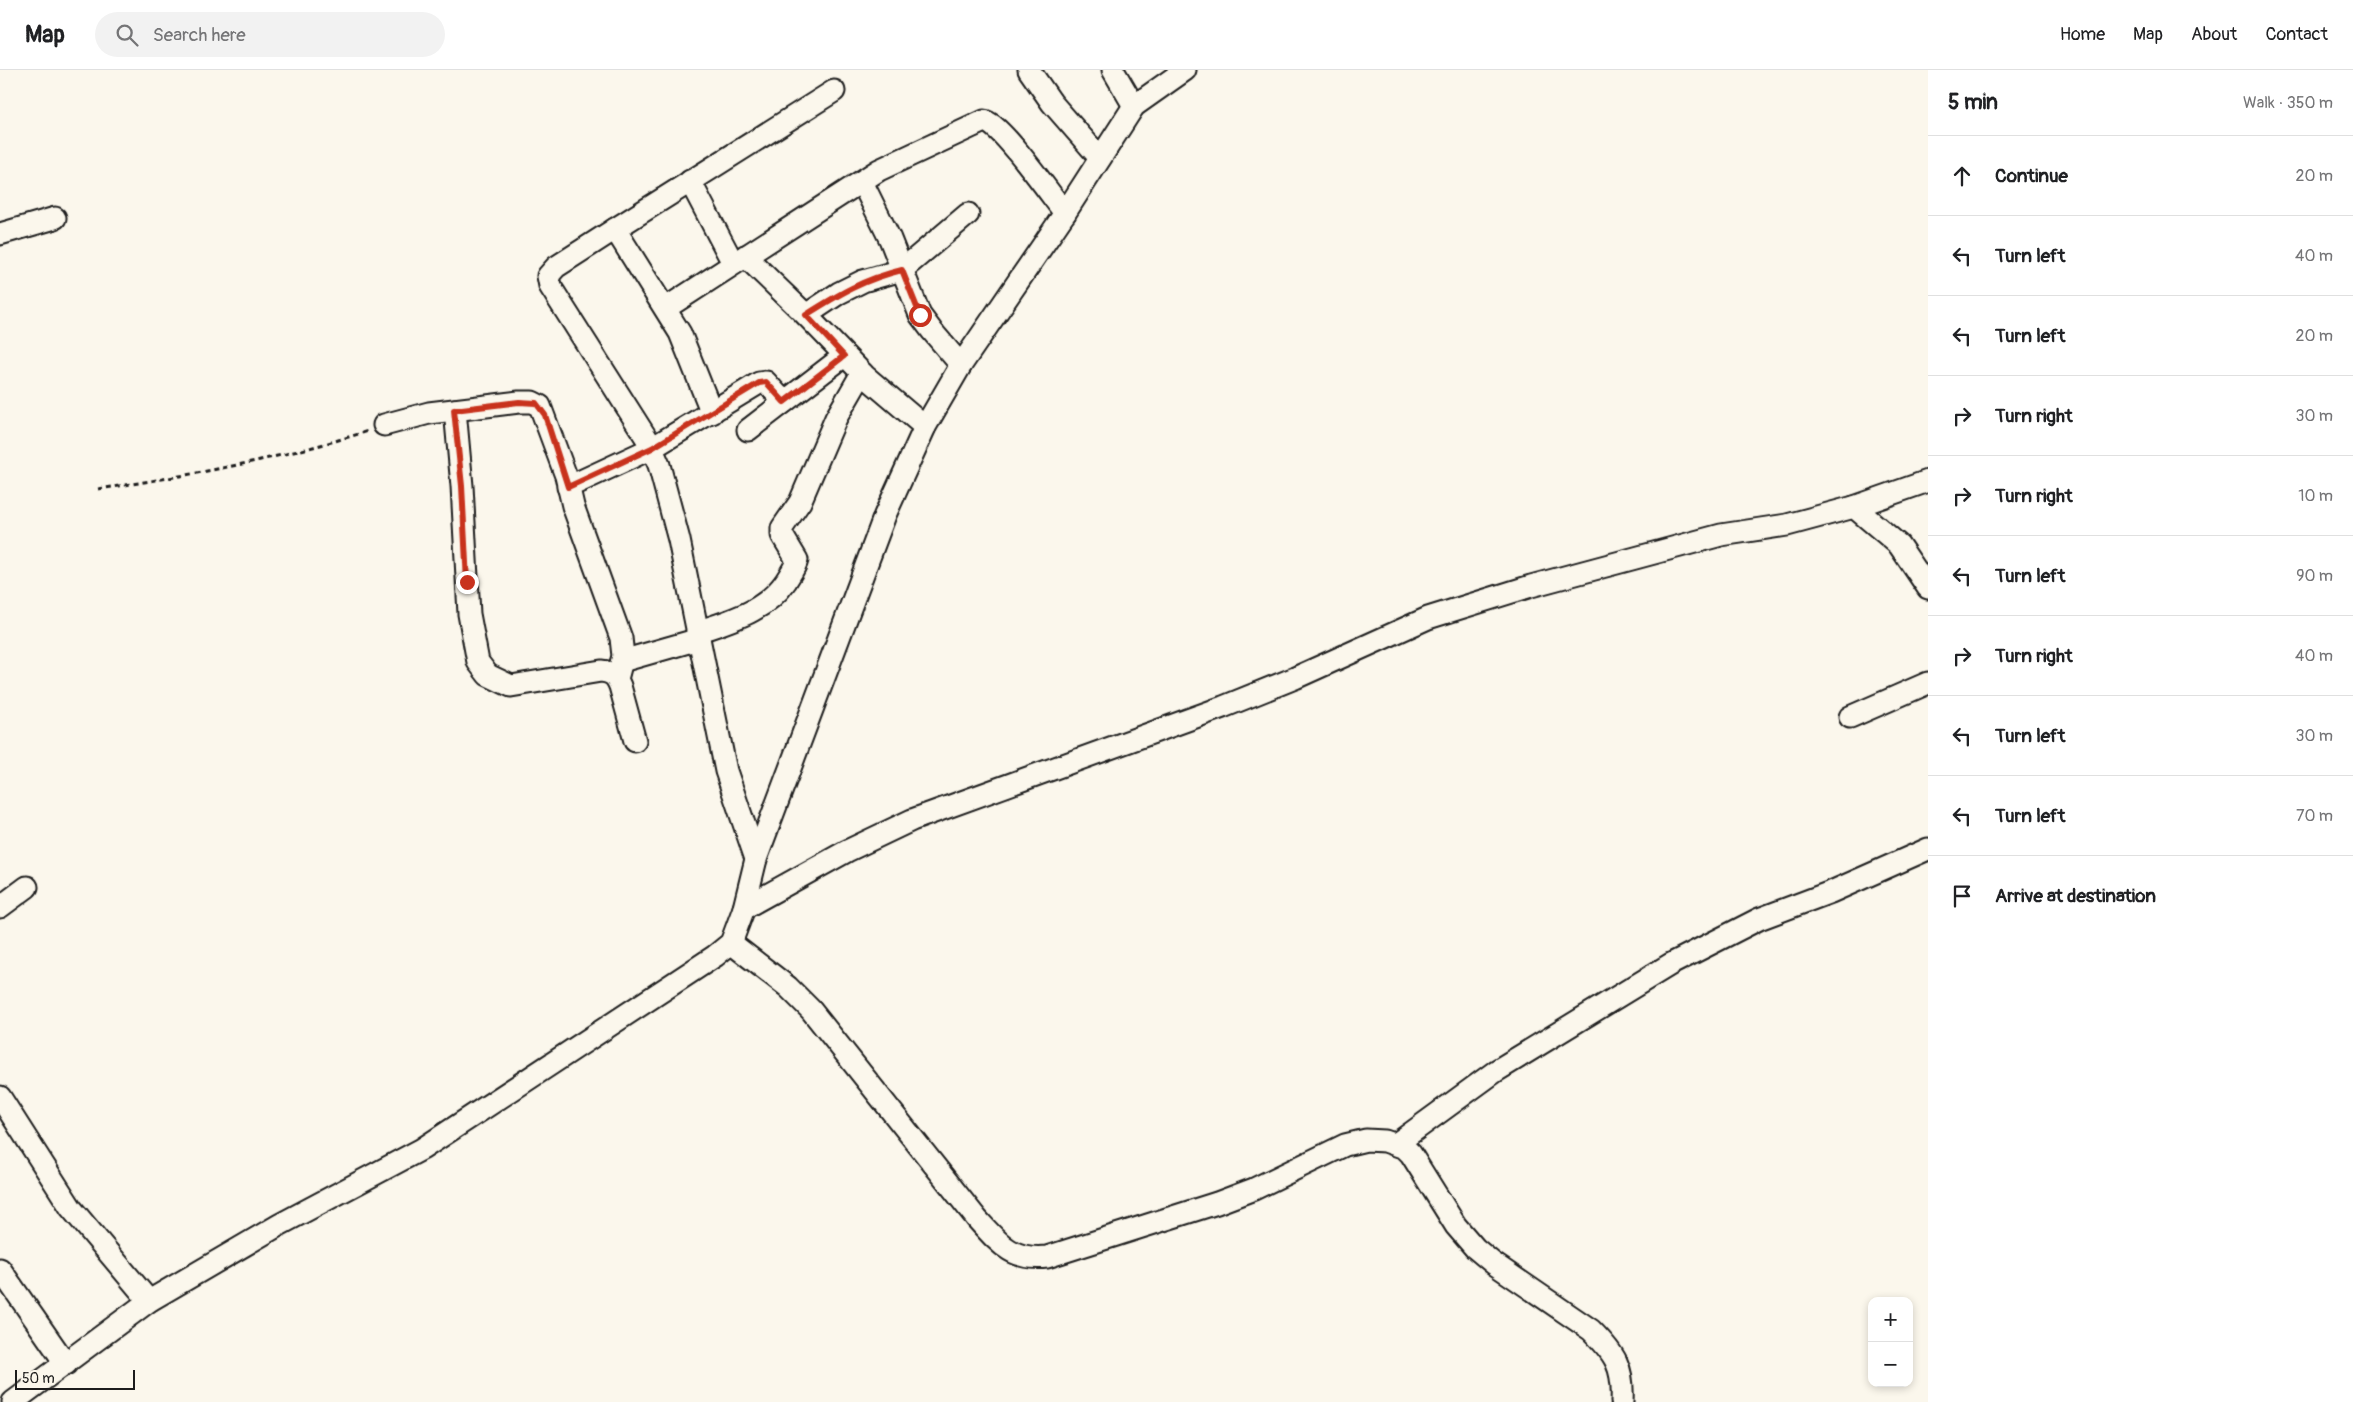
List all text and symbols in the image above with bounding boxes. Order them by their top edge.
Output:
search box [95,12,445,57]
text: Map [25,20,65,49]
icon: search [113,21,141,49]
text: Search here [153,23,246,47]
text: Home [2060,23,2105,46]
text: Map [2133,23,2163,46]
text: About [2191,23,2237,46]
text: Contact [2265,23,2328,46]
text: 5 min [1948,89,1998,116]
text: Walk · 350 m [2243,93,2333,113]
icon: ahead [1948,162,1976,190]
text: Continue [1995,164,2068,188]
text: 20 m [2295,166,2333,186]
icon: left [1948,242,1976,270]
text: Turn left [1995,244,2065,268]
text: 40 m [2295,246,2333,266]
route start [909,304,932,327]
icon: left [1948,322,1976,350]
text: Turn left [1995,324,2065,348]
text: 20 m [2295,326,2333,346]
icon: right [1948,402,1976,430]
text: Turn right [1995,404,2073,428]
text: 30 m [2295,406,2333,426]
icon: right [1948,482,1976,510]
text: Turn right [1995,484,2073,508]
text: 10 m [2298,486,2333,506]
icon: left [1948,562,1976,590]
text: Turn left [1995,564,2065,588]
text: 90 m [2296,566,2333,586]
route end [456,571,479,594]
icon: right [1948,642,1976,670]
text: Turn right [1995,644,2073,668]
text: 40 m [2295,646,2333,666]
icon: left [1948,722,1976,750]
text: Turn left [1995,724,2065,748]
text: 30 m [2295,726,2333,746]
icon: left [1948,802,1976,830]
text: Turn left [1995,804,2065,828]
text: 70 m [2296,806,2333,826]
icon: arrive [1948,882,1976,910]
text: Arrive at destination [1995,884,2156,908]
map controls [1868,1297,1913,1387]
button: + [1868,1297,1913,1342]
button: − [1868,1342,1913,1387]
scale bar [15,1367,135,1390]
text: 50 m [22,1370,55,1387]

